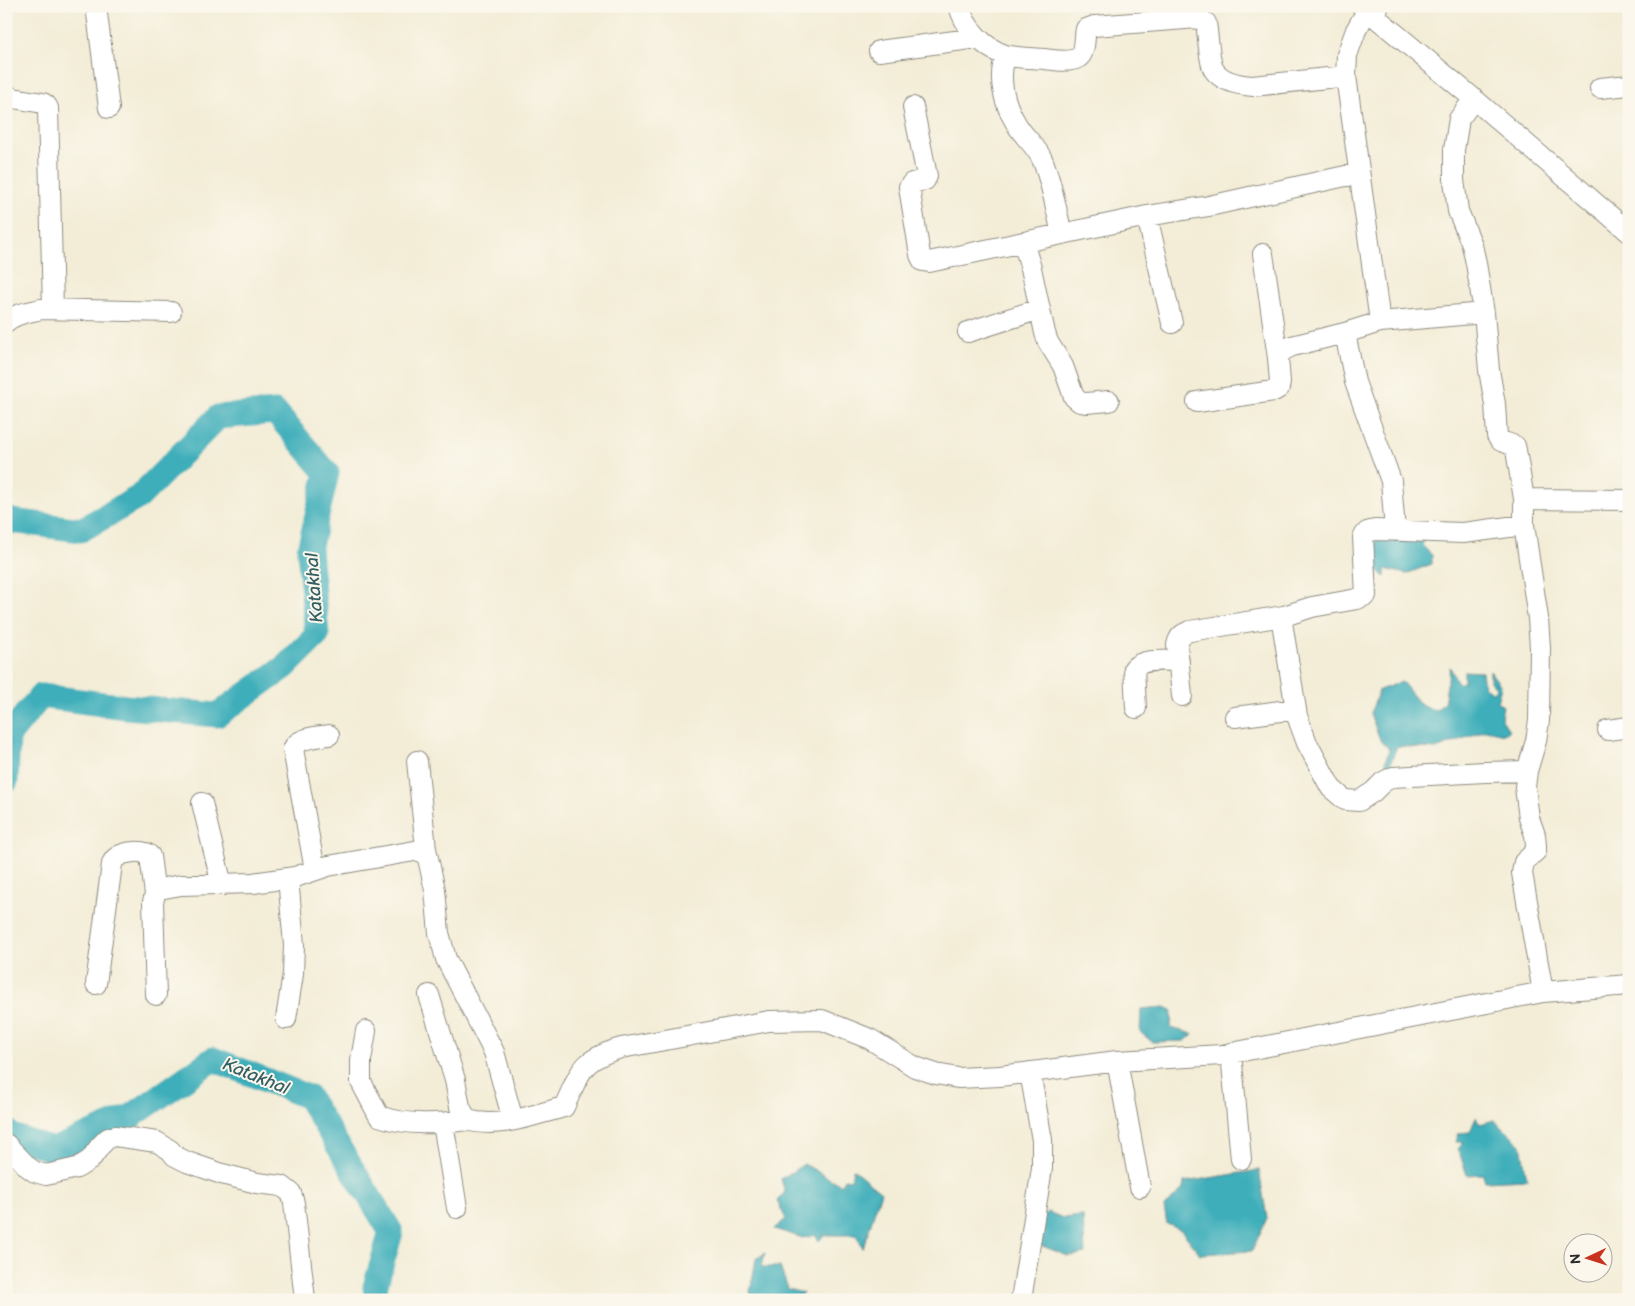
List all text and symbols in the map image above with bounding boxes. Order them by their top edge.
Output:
water label: Katakhal [302,552,327,624]
water label: Katakhal [219,1054,293,1100]
north arrow [1562,1234,1612,1284]
text: N [1567,1253,1584,1265]

